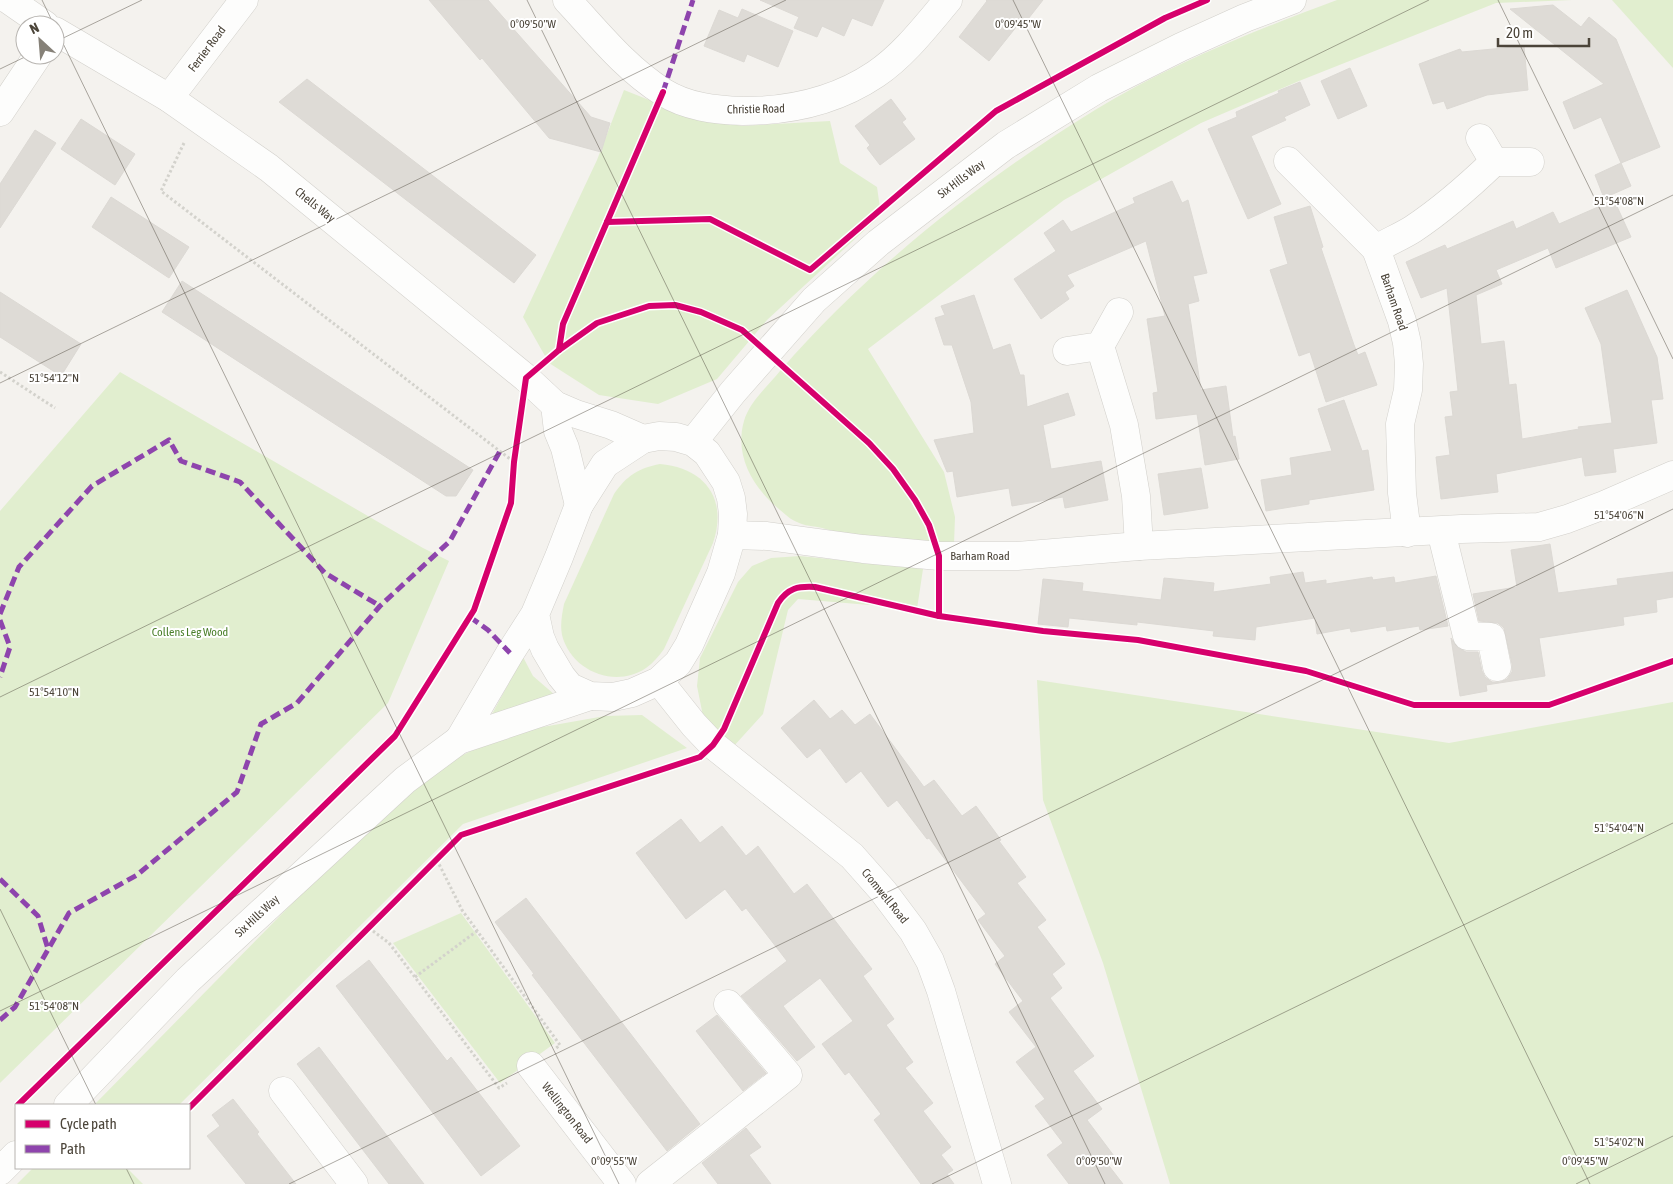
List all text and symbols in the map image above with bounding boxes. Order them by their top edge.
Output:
north arrow [15,15,65,65]
scale bar [1498,15,1589,47]
text: 0°09'50"W [510,17,556,31]
text: 0°09'45"W [995,17,1041,31]
text: N [27,19,42,37]
street label: Ferrier Road [185,23,229,75]
text: 20 m [1506,24,1533,41]
street label: Christie Road [727,101,785,117]
street label: Six Hills Way [935,157,987,201]
street label: Chells Way [292,185,338,226]
text: 51°54'08"N [1594,194,1644,208]
street label: Barham Road [1378,272,1410,332]
text: 51°54'12"N [29,371,79,385]
text: 51°54'06"N [1594,508,1644,522]
street label: Barham Road [950,549,1010,563]
park label: Collens Leg Wood [152,625,228,639]
text: 51°54'10"N [29,685,79,699]
text: 51°54'04"N [1594,821,1644,835]
street label: Cromwell Road [859,866,911,926]
street label: Six Hills Way [232,892,282,940]
text: 51°54'08"N [29,999,79,1013]
street label: Wellington Road [539,1080,595,1146]
legend [15,1104,190,1169]
text: Cycle path [60,1115,117,1132]
text: 51°54'02"N [1594,1135,1644,1149]
text: Path [60,1140,86,1157]
text: 0°09'55"W [591,1154,637,1168]
text: 0°09'50"W [1076,1154,1122,1168]
text: 0°09'45"W [1562,1154,1608,1168]

